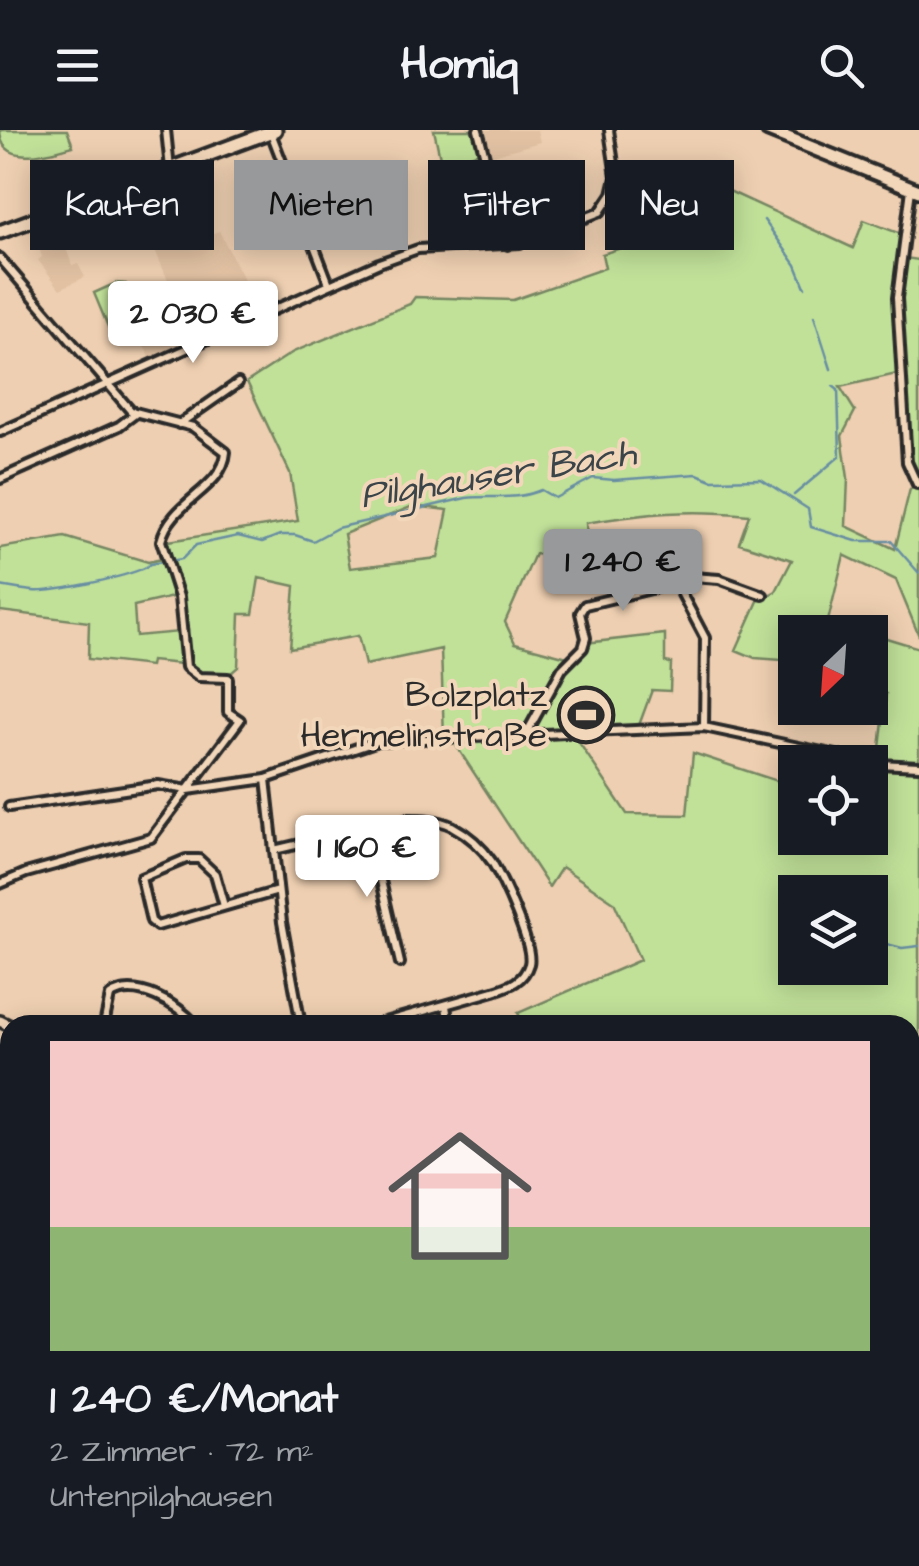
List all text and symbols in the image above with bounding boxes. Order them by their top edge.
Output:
text: Homiq [401,34,518,96]
icon: menu [50,38,105,93]
icon: search [814,38,869,93]
chip: Kaufen [30,160,214,250]
chip: Mieten [234,160,408,250]
chip: Filter [428,160,585,250]
chip: Neu [605,160,734,250]
pin: 2 030 € [101,281,285,366]
text: 2 030 € [130,291,256,336]
water label: Pilghauser Bach [357,427,642,523]
pin: 1 240 € [531,529,715,614]
text: 1 240 € [565,539,681,584]
north arrow [778,615,888,725]
map controls [778,615,888,985]
place label: Bolzplatz Hermelinstraße [300,671,548,760]
sports icon: Bolzplatz Hermelinstraße [556,685,616,745]
button: locate [778,745,888,855]
pin: 1 160 € [275,815,459,900]
text: 1 160 € [317,825,417,870]
button: layers [778,875,888,985]
icon: home [370,1106,550,1286]
text: 1 240 €/Monat [50,1371,338,1429]
text: 2 Zimmer · 72 m² [50,1429,314,1474]
text: Untenpilghausen [50,1474,272,1519]

